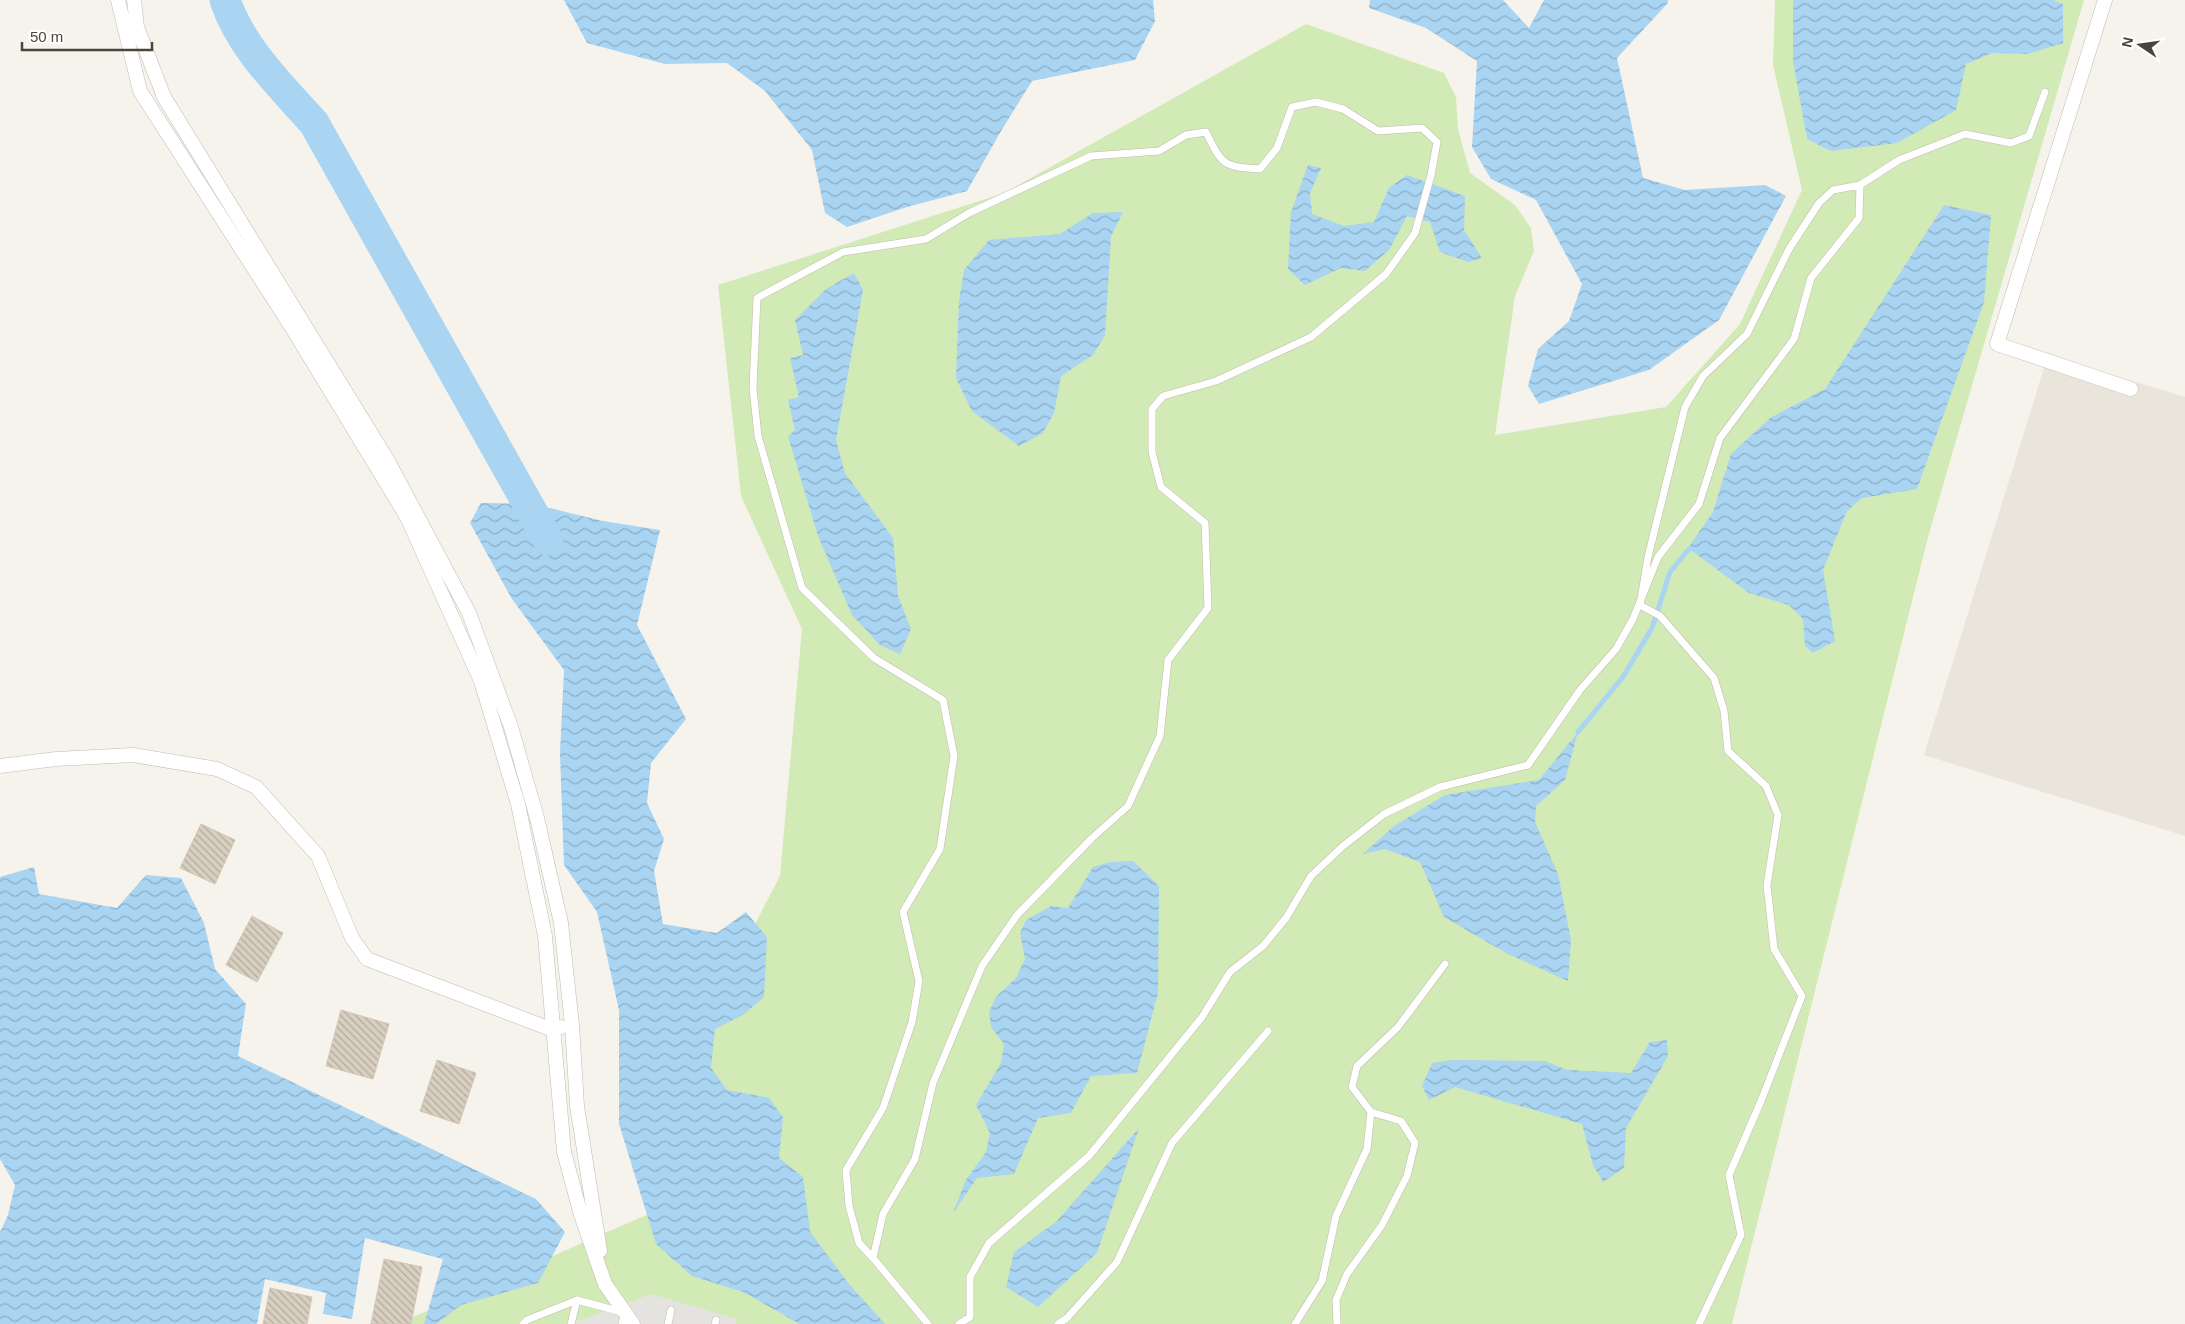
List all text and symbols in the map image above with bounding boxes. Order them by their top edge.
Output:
scale bar [22,20,152,52]
north arrow [2115,20,2165,70]
text: 50 m [30,28,63,45]
text: N [2118,35,2136,49]

